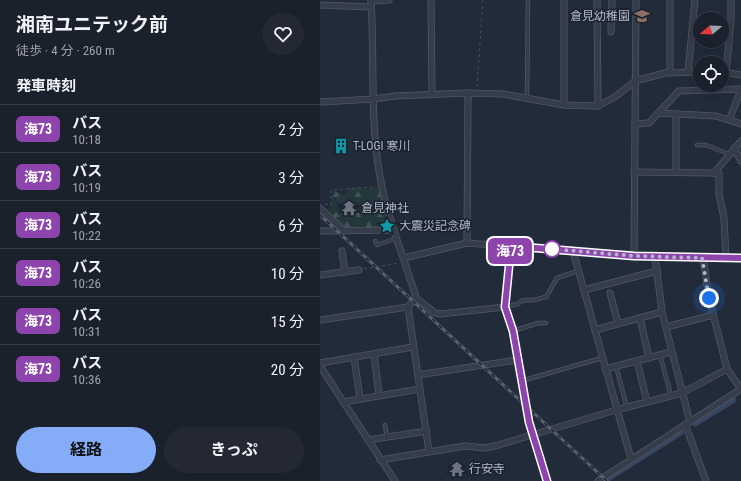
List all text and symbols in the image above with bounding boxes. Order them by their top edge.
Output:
school or university icon: 倉見幼稚園 [633,7,651,25]
place label: 倉見幼稚園 [570,9,630,23]
north arrow [693,12,729,48]
map controls [693,12,729,92]
text: 湘南ユニテック前 [16,13,168,36]
button: heart [262,13,304,55]
text: 徒歩 · 4 分 · 260 m [16,43,115,58]
button: locate [693,56,729,92]
text: 発車時刻 [16,77,76,95]
text: バス [72,114,102,132]
text: 海73 [24,121,52,137]
text: 2 分 [278,121,304,139]
text: 10:18 [72,132,101,147]
building icon: T-LOGI 寒川 [332,137,350,155]
place label: T-LOGI 寒川 [353,139,410,153]
text: バス [72,162,102,180]
text: 海73 [24,169,52,185]
text: 3 分 [278,169,304,187]
text: 10:19 [72,180,101,195]
temple icon: 倉見神社 [340,199,358,217]
place label: 倉見神社 [361,201,409,215]
text: バス [72,210,102,228]
text: 海73 [24,217,52,233]
text: 6 分 [278,217,304,235]
place icon: 大震災記念碑 [378,217,396,235]
place label: 大震災記念碑 [399,219,471,233]
text: 10:22 [72,228,101,243]
line badge: 海73 [487,238,533,264]
unlabelled marker [543,240,561,258]
text: 海73 [496,243,524,259]
text: バス [72,258,102,276]
text: 海73 [24,265,52,281]
text: 10 分 [271,265,304,283]
text: 10:26 [72,276,101,291]
your location [699,288,719,308]
text: バス [72,306,102,324]
text: 海73 [24,313,52,329]
text: 15 分 [271,313,304,331]
text: 10:31 [72,324,101,339]
text: バス [72,354,102,372]
text: 海73 [24,361,52,377]
text: 20 分 [271,361,304,379]
text: 10:36 [72,372,101,387]
button: 経路 [16,427,156,473]
button: きっぷ [164,427,304,473]
temple icon: 行安寺 [448,460,466,478]
place label: 行安寺 [469,462,505,476]

